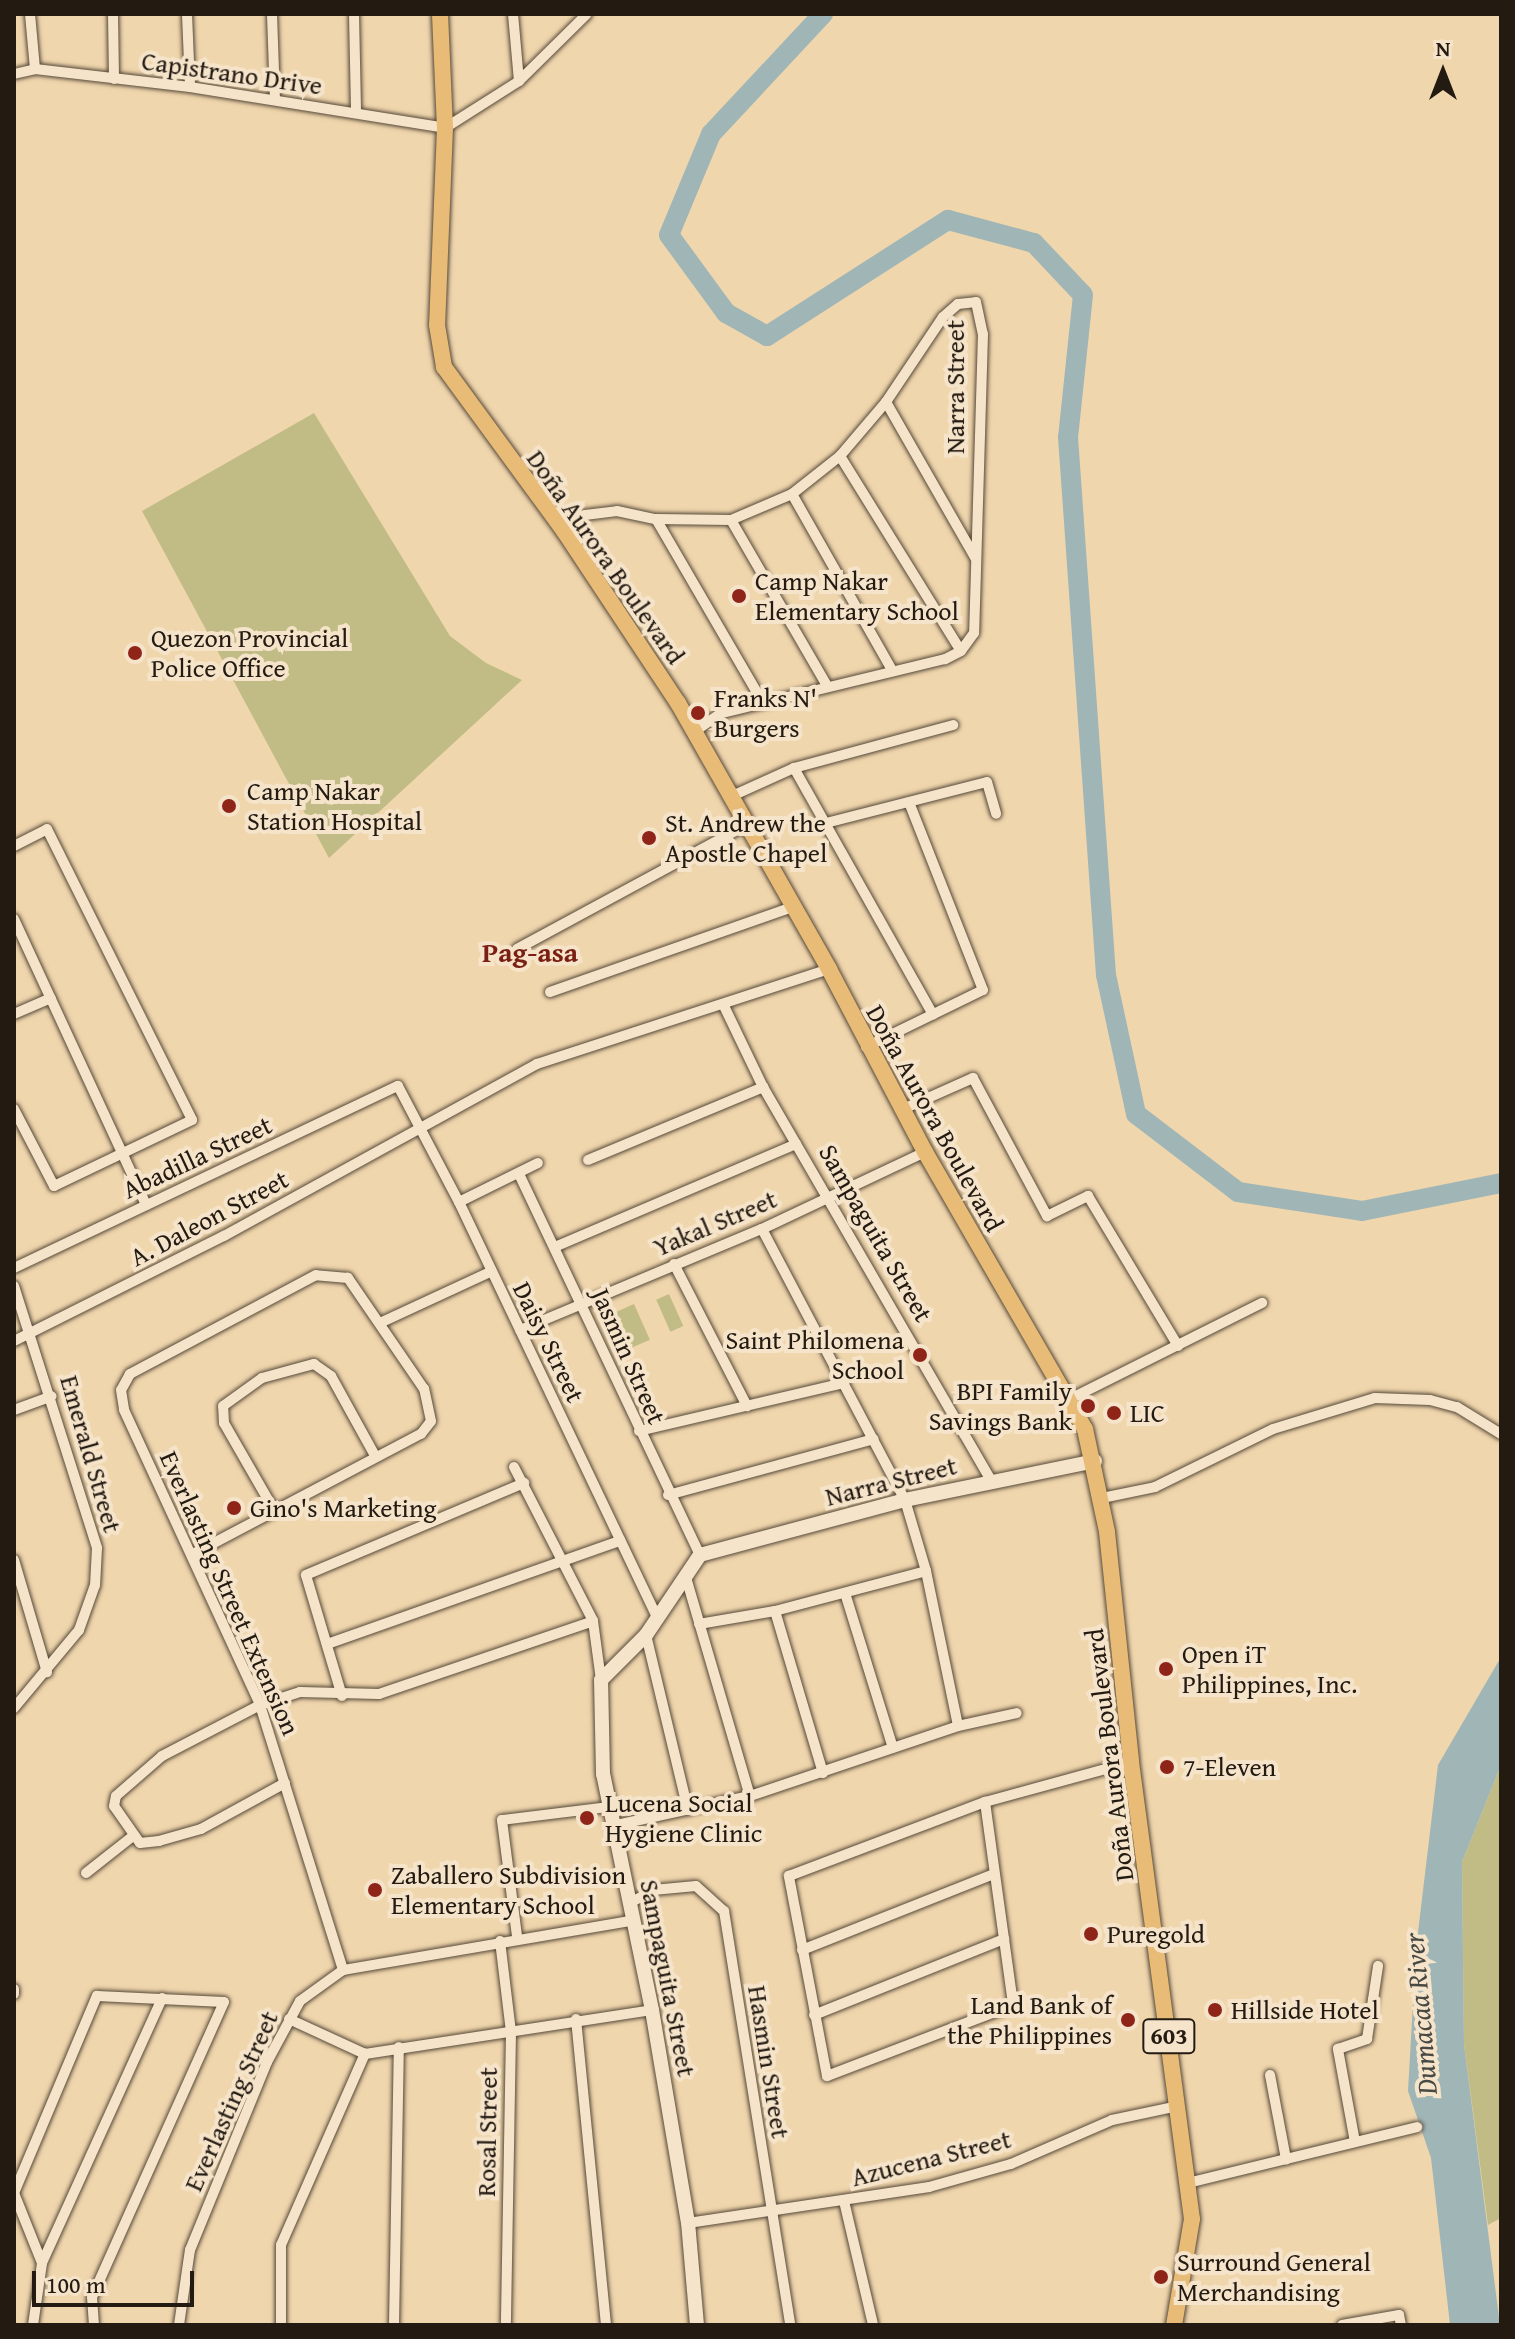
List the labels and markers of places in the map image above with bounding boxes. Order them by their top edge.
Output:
place label: Camp Nakar Elementary School [755,565,959,626]
marker: Camp Nakar Elementary School [730,587,748,605]
place label: Quezon Provincial Police Office [151,622,348,684]
marker: Quezon Provincial Police Office [126,644,144,662]
place label: Franks N' Burgers [714,682,817,744]
marker: Franks N' Burgers [689,704,707,722]
place label: Camp Nakar Station Hospital [247,775,422,836]
marker: Camp Nakar Station Hospital [218,795,240,817]
place label: St. Andrew the Apostle Chapel [665,807,827,868]
marker: St. Andrew the Apostle Chapel [640,829,658,847]
place label: Saint Philomena School [725,1324,904,1386]
marker: Saint Philomena School [911,1346,929,1364]
place label: BPI Family Savings Bank [929,1375,1072,1436]
marker: BPI Family Savings Bank [1079,1397,1097,1415]
place label: LIC [1130,1397,1165,1429]
marker: LIC [1105,1404,1123,1422]
place label: Gino's Marketing [250,1492,436,1524]
marker: Gino's Marketing [225,1499,243,1517]
place label: Open iT Philippines, Inc. [1182,1638,1357,1700]
marker: Open iT Philippines, Inc. [1157,1660,1175,1678]
place label: 7-Eleven [1183,1751,1276,1783]
marker: 7-Eleven [1158,1758,1176,1776]
place label: Lucena Social Hygiene Clinic [605,1787,762,1848]
marker: Lucena Social Hygiene Clinic [576,1807,598,1829]
place label: Zaballero Subdivision Elementary School [391,1859,626,1920]
marker: Zaballero Subdivision Elementary School [366,1881,384,1899]
place label: Puregold [1107,1918,1205,1950]
marker: Puregold [1082,1925,1100,1943]
place label: Land Bank of the Philippines [947,1989,1112,2050]
place label: Hillside Hotel [1231,1994,1379,2026]
marker: Hillside Hotel [1206,2001,1224,2019]
marker: Land Bank of the Philippines [1119,2011,1137,2029]
place label: Surround General Merchandising [1177,2246,1371,2308]
marker: Surround General Merchandising [1152,2268,1170,2286]

